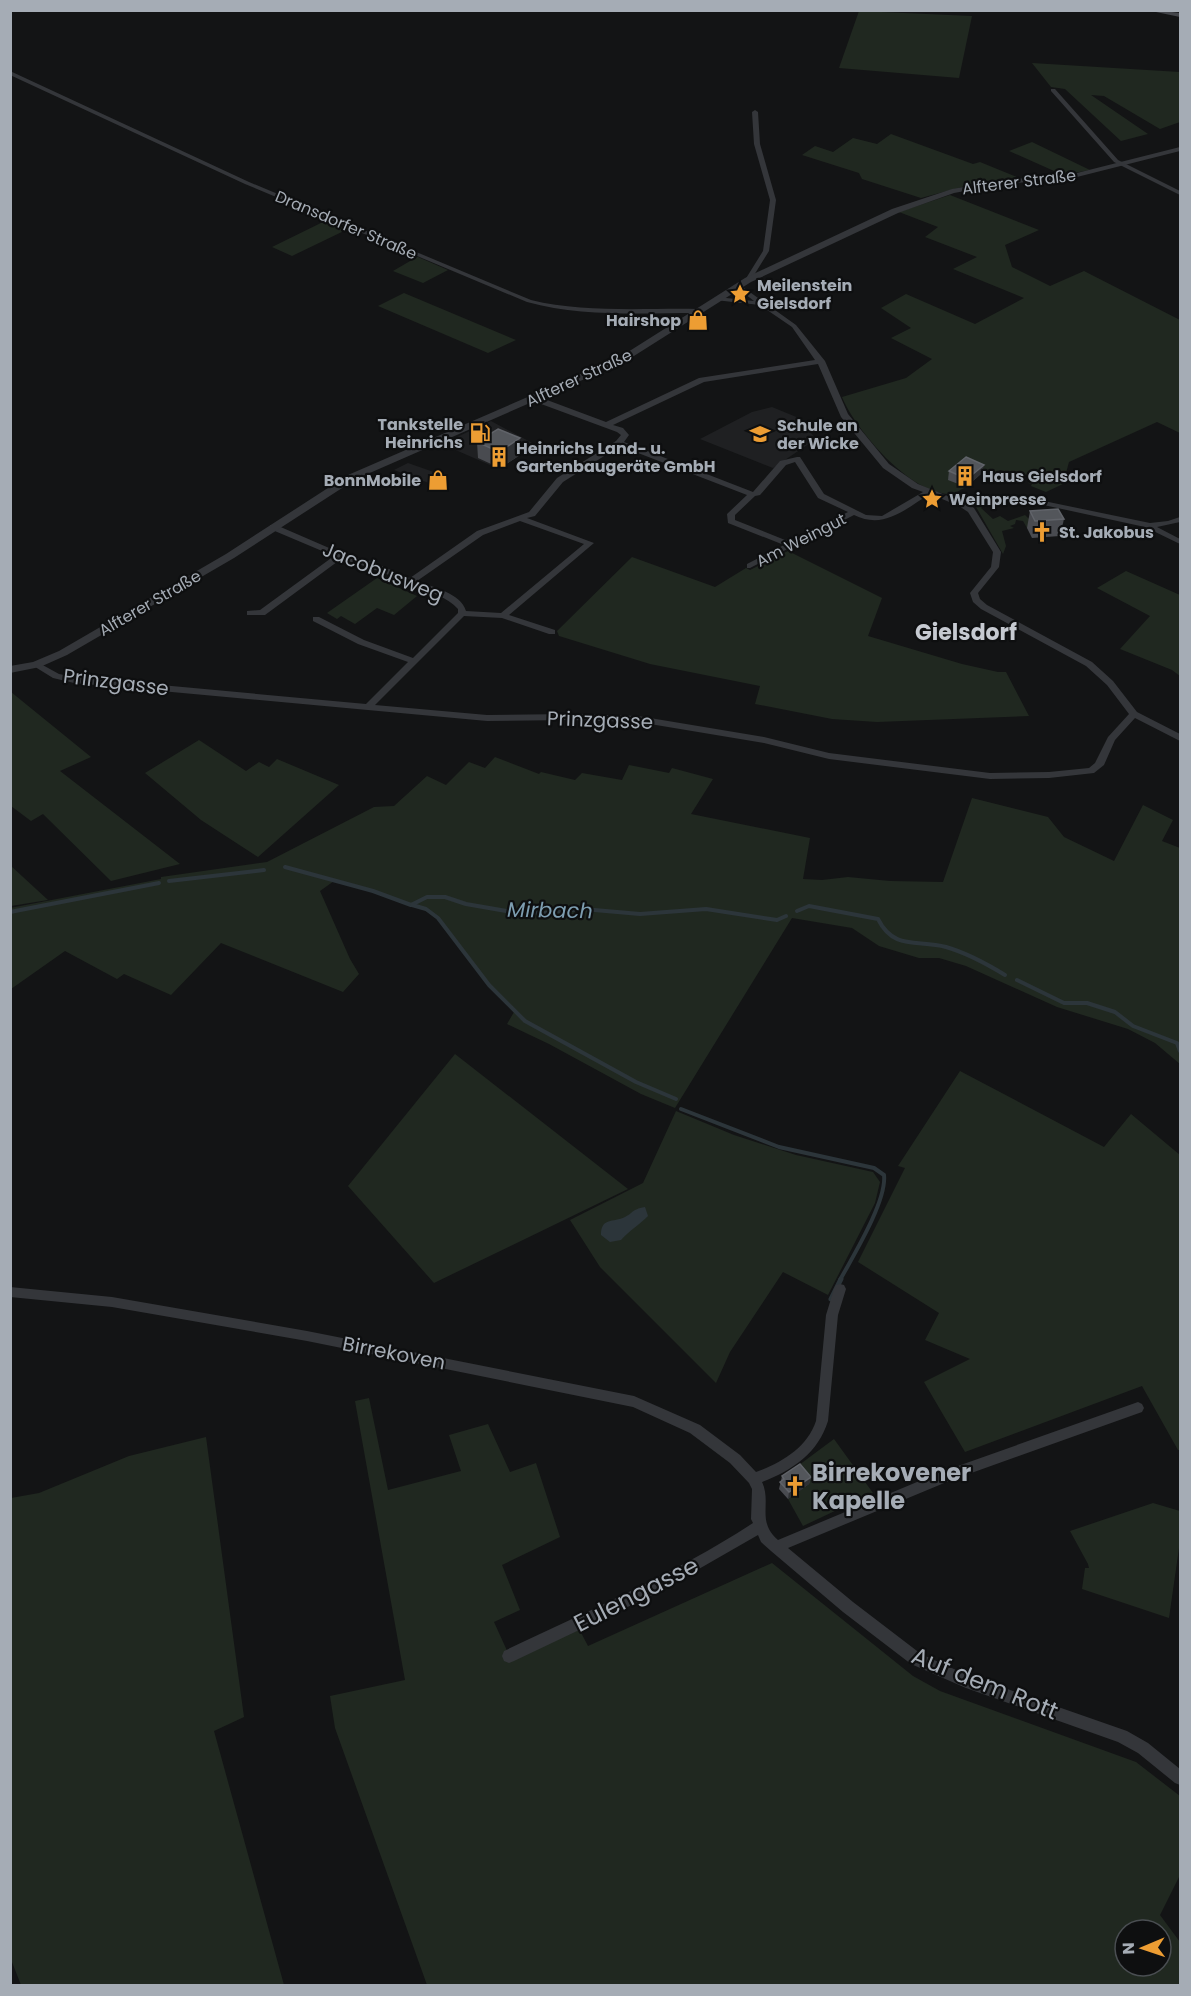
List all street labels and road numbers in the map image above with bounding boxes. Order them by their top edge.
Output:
street label: Alfterer Straße [961,164,1077,200]
street label: Dransdorfer Straße [272,185,421,265]
street label: Alfterer Straße [522,343,636,413]
street label: Am Weingut [752,507,850,573]
street label: Jacobusweg [318,535,448,609]
street label: Alfterer Straße [95,564,205,642]
street label: Prinzgasse [62,662,170,702]
street label: Prinzgasse [546,704,654,736]
street label: Birrekoven [340,1329,448,1377]
street label: Eulengasse [568,1548,704,1640]
street label: Auf dem Rott [907,1639,1063,1727]

